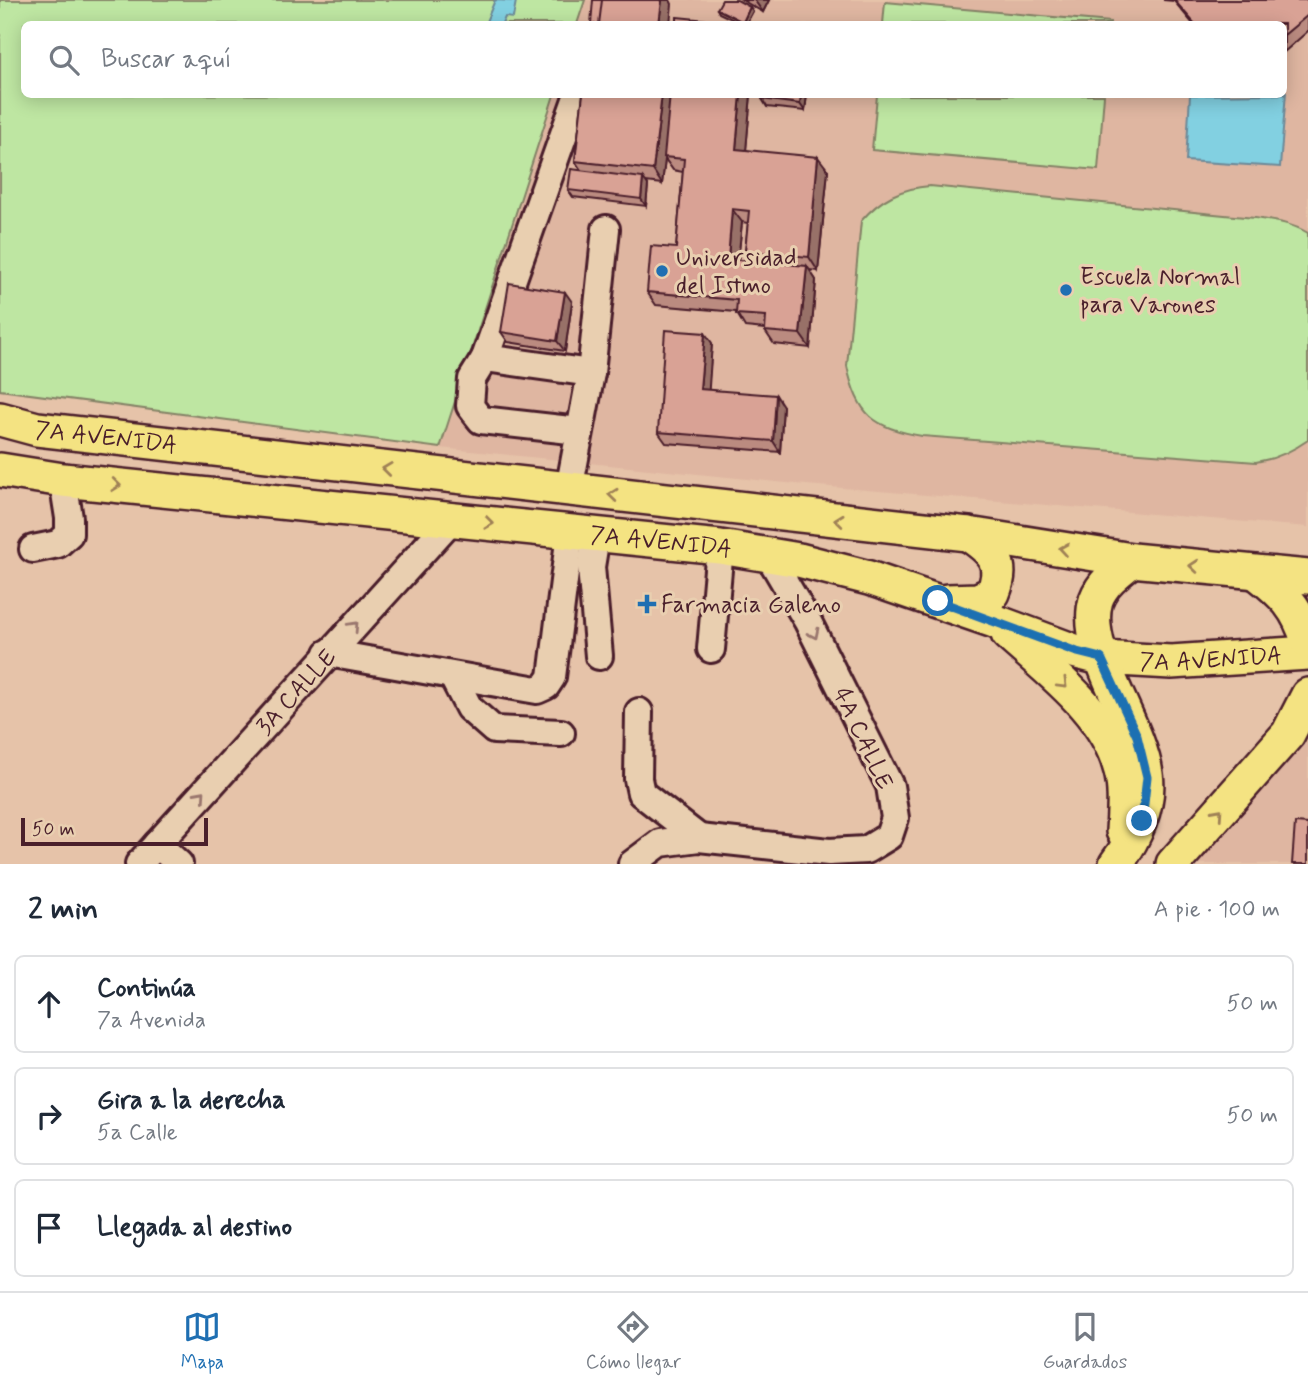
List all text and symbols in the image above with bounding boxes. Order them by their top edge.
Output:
search box [21,21,1287,98]
icon: search [45,41,83,79]
text: Buscar aquí [101,43,232,77]
place label: Universidad del Istmo [676,243,797,302]
place label: Escuela Normal para Varones [1080,262,1240,321]
marker: Universidad del Istmo [654,263,670,279]
marker: Escuela Normal para Varones [1058,282,1074,298]
street label: 7A AVENIDA [34,415,179,462]
one-way arrow [381,462,392,477]
one-way arrow [110,478,122,493]
one-way arrow [607,487,618,502]
one-way arrow [833,512,845,527]
one-way arrow [483,516,495,531]
street label: 7A AVENIDA [589,520,734,566]
one-way arrow [1058,542,1070,557]
one-way arrow [1189,559,1200,574]
route start [922,585,953,616]
place label: Farmacia Galeno [661,590,841,621]
marker: Farmacia Galeno [639,596,655,612]
one-way arrow [345,621,358,634]
one-way arrow [806,627,820,640]
street label: 7A AVENIDA [1139,641,1283,679]
street label: 3A CALLE [250,643,344,742]
one-way arrow [1054,675,1067,688]
street label: 4A CALLE [826,683,900,795]
one-way arrow [193,790,205,803]
route end [1126,805,1157,836]
one-way arrow [1210,808,1222,821]
scale bar [21,815,208,847]
text: 50 m [32,817,75,842]
text: 2 min [28,890,98,929]
text: A pie · 100 m [1154,895,1280,925]
text: Continúa [97,972,196,1006]
icon: ahead [30,985,68,1023]
text: 50 m [1227,989,1278,1019]
text: 7a Avenida [97,1006,206,1036]
text: Gira a la derecha [97,1084,286,1118]
icon: right [30,1097,68,1135]
text: 50 m [1227,1101,1278,1131]
text: 5a Calle [97,1118,177,1148]
icon: arrive [30,1209,68,1247]
text: Llegada al destino [97,1211,292,1245]
tab: Mapa [181,1308,224,1375]
tab: Cómo llegar [586,1308,681,1375]
tab: Guardados [1043,1308,1127,1375]

